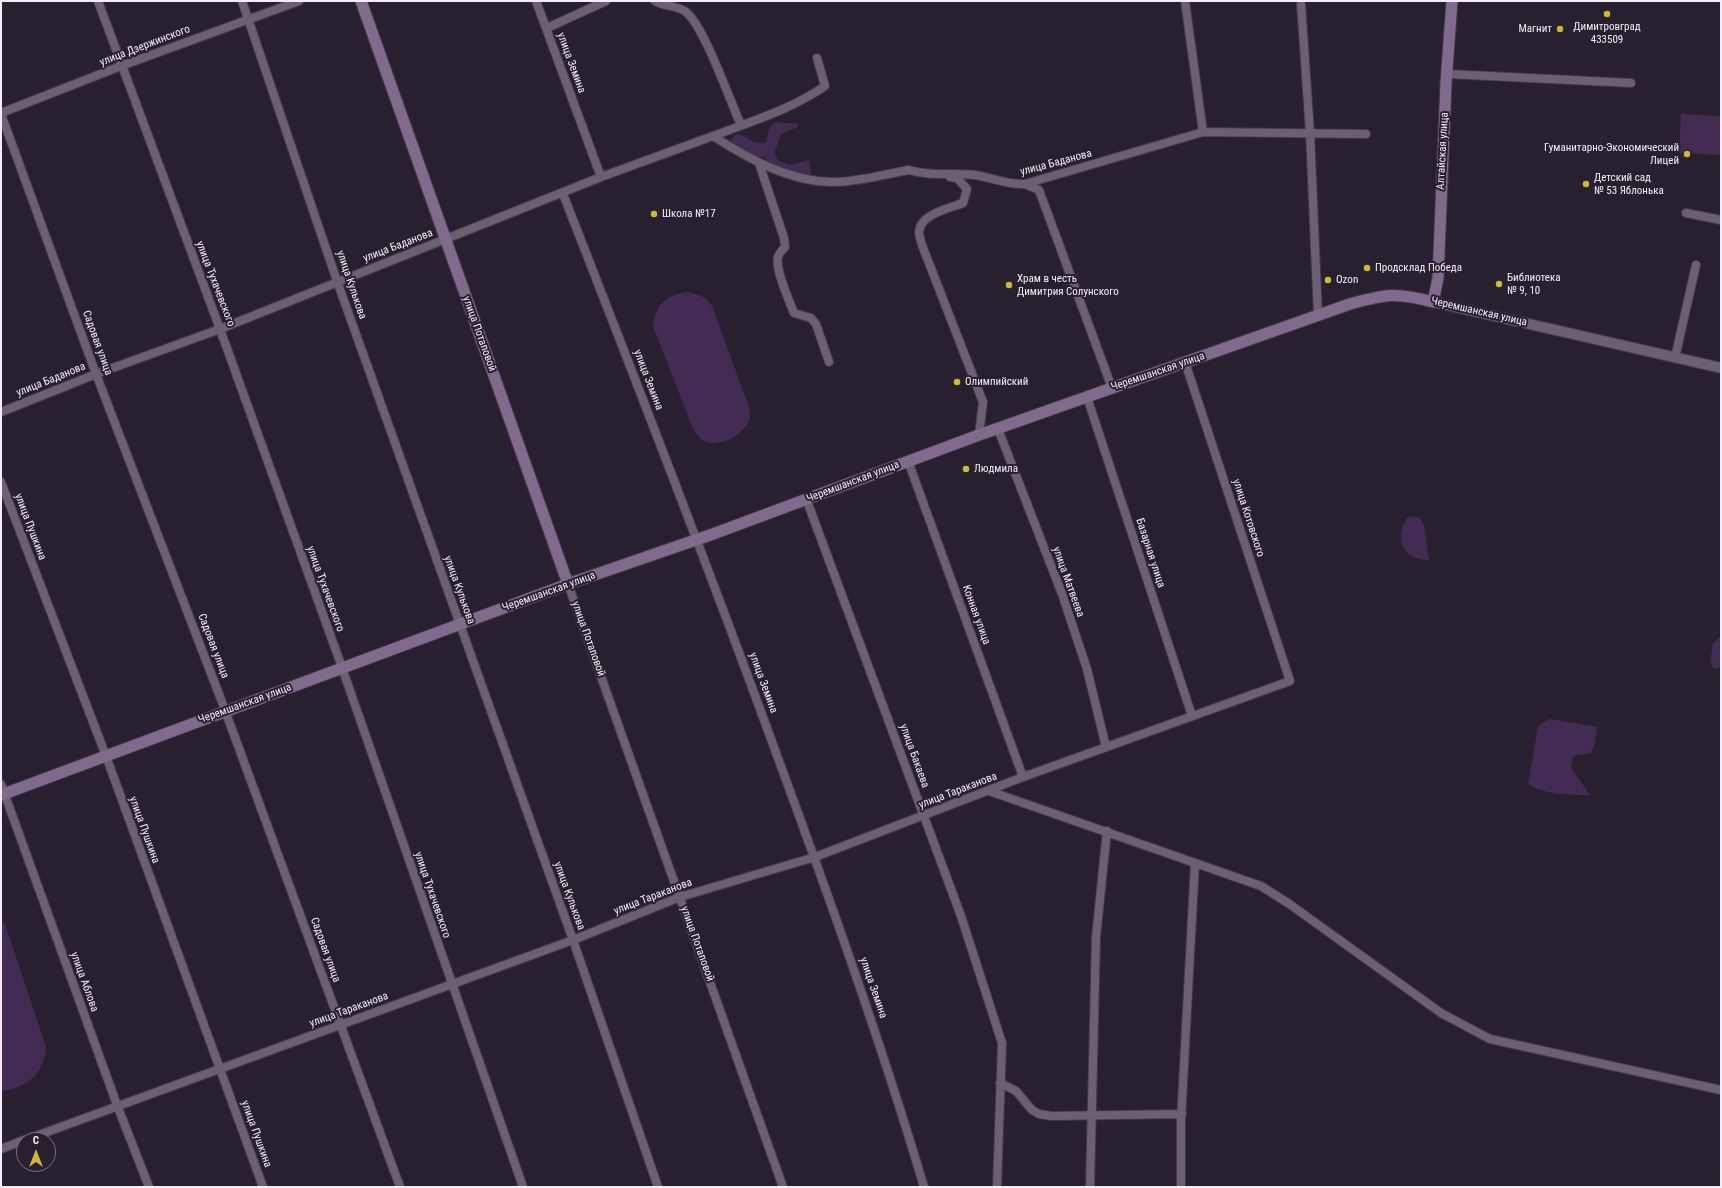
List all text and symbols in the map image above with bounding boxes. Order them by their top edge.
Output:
marker: Димитровград 433509 [1602,9,1612,19]
place label: Димитровград 433509 [1573,20,1641,46]
place label: Магнит [1518,22,1552,36]
street label: улица Дзержинского [98,23,192,69]
marker: Магнит [1555,24,1565,34]
street label: улица Земина [554,31,588,95]
street label: Алтайская улица [1434,112,1452,190]
place label: Гуманитарно-Экономический Лицей [1544,141,1679,167]
street label: улица Баданова [1019,147,1093,179]
marker: Гуманитарно-Экономический Лицей [1682,149,1692,159]
place label: Детский сад № 53 Яблонька [1594,171,1664,197]
marker: Детский сад № 53 Яблонька [1581,179,1591,189]
place label: Школа №17 [662,207,716,221]
marker: Школа №17 [649,209,659,219]
street label: улица Баданова [361,227,435,265]
street label: улица Тухачевского [193,239,237,329]
street label: улица Кулькова [333,249,369,321]
place label: Продсклад Победа [1375,261,1462,275]
marker: Продсклад Победа [1362,263,1372,273]
place label: Библиотека № 9, 10 [1507,271,1561,297]
place label: Храм в честь Димитрия Солунского [1017,272,1119,298]
place label: Ozon [1336,273,1358,287]
marker: Ozon [1323,275,1333,285]
marker: Библиотека № 9, 10 [1494,279,1504,289]
marker: Храм в честь Димитрия Солунского [1004,280,1014,290]
street label: улица Потаповой [459,295,499,373]
street label: Черемшанская улица [1430,295,1528,329]
street label: Садовая улица [79,309,115,377]
street label: улица Земина [630,348,666,412]
street label: Черемшанская улица [1109,350,1207,394]
street label: улица Баданова [14,360,88,400]
place label: Олимпийский [965,375,1028,389]
marker: Олимпийский [952,377,962,387]
street label: Черемшанская улица [805,458,901,506]
place label: Людмила [974,462,1018,476]
marker: Людмила [961,464,971,474]
street label: улица Котовского [1229,477,1267,559]
street label: улица Пушкина [11,492,49,562]
street label: Базарная улица [1133,517,1167,589]
street label: улица Тухачевского [303,544,347,634]
street label: улица Матвеева [1049,545,1087,619]
street label: улица Кулькова [441,554,477,626]
street label: Черемшанская улица [501,569,597,615]
street label: Конная улица [959,583,993,647]
street label: улица Потаповой [568,600,608,678]
street label: Садовая улица [195,612,231,680]
street label: улица Земина [746,651,780,715]
street label: Черемшанская улица [197,681,293,727]
street label: улица Бакаева [896,722,932,790]
street label: улица Тараканова [917,770,999,812]
street label: улица Пушкина [126,795,162,865]
street label: улица Тухачевского [411,850,453,940]
street label: улица Кулькова [551,860,587,932]
street label: улица Тараканова [612,876,694,918]
street label: улица Потаповой [677,905,717,983]
street label: Садовая улица [307,916,343,984]
street label: улица Аблова [67,950,101,1014]
street label: улица Земина [856,956,890,1020]
street label: улица Тараканова [308,990,390,1030]
street label: улица Пушкина [238,1099,274,1169]
north arrow [16,1132,56,1172]
text: С [33,1134,39,1147]

